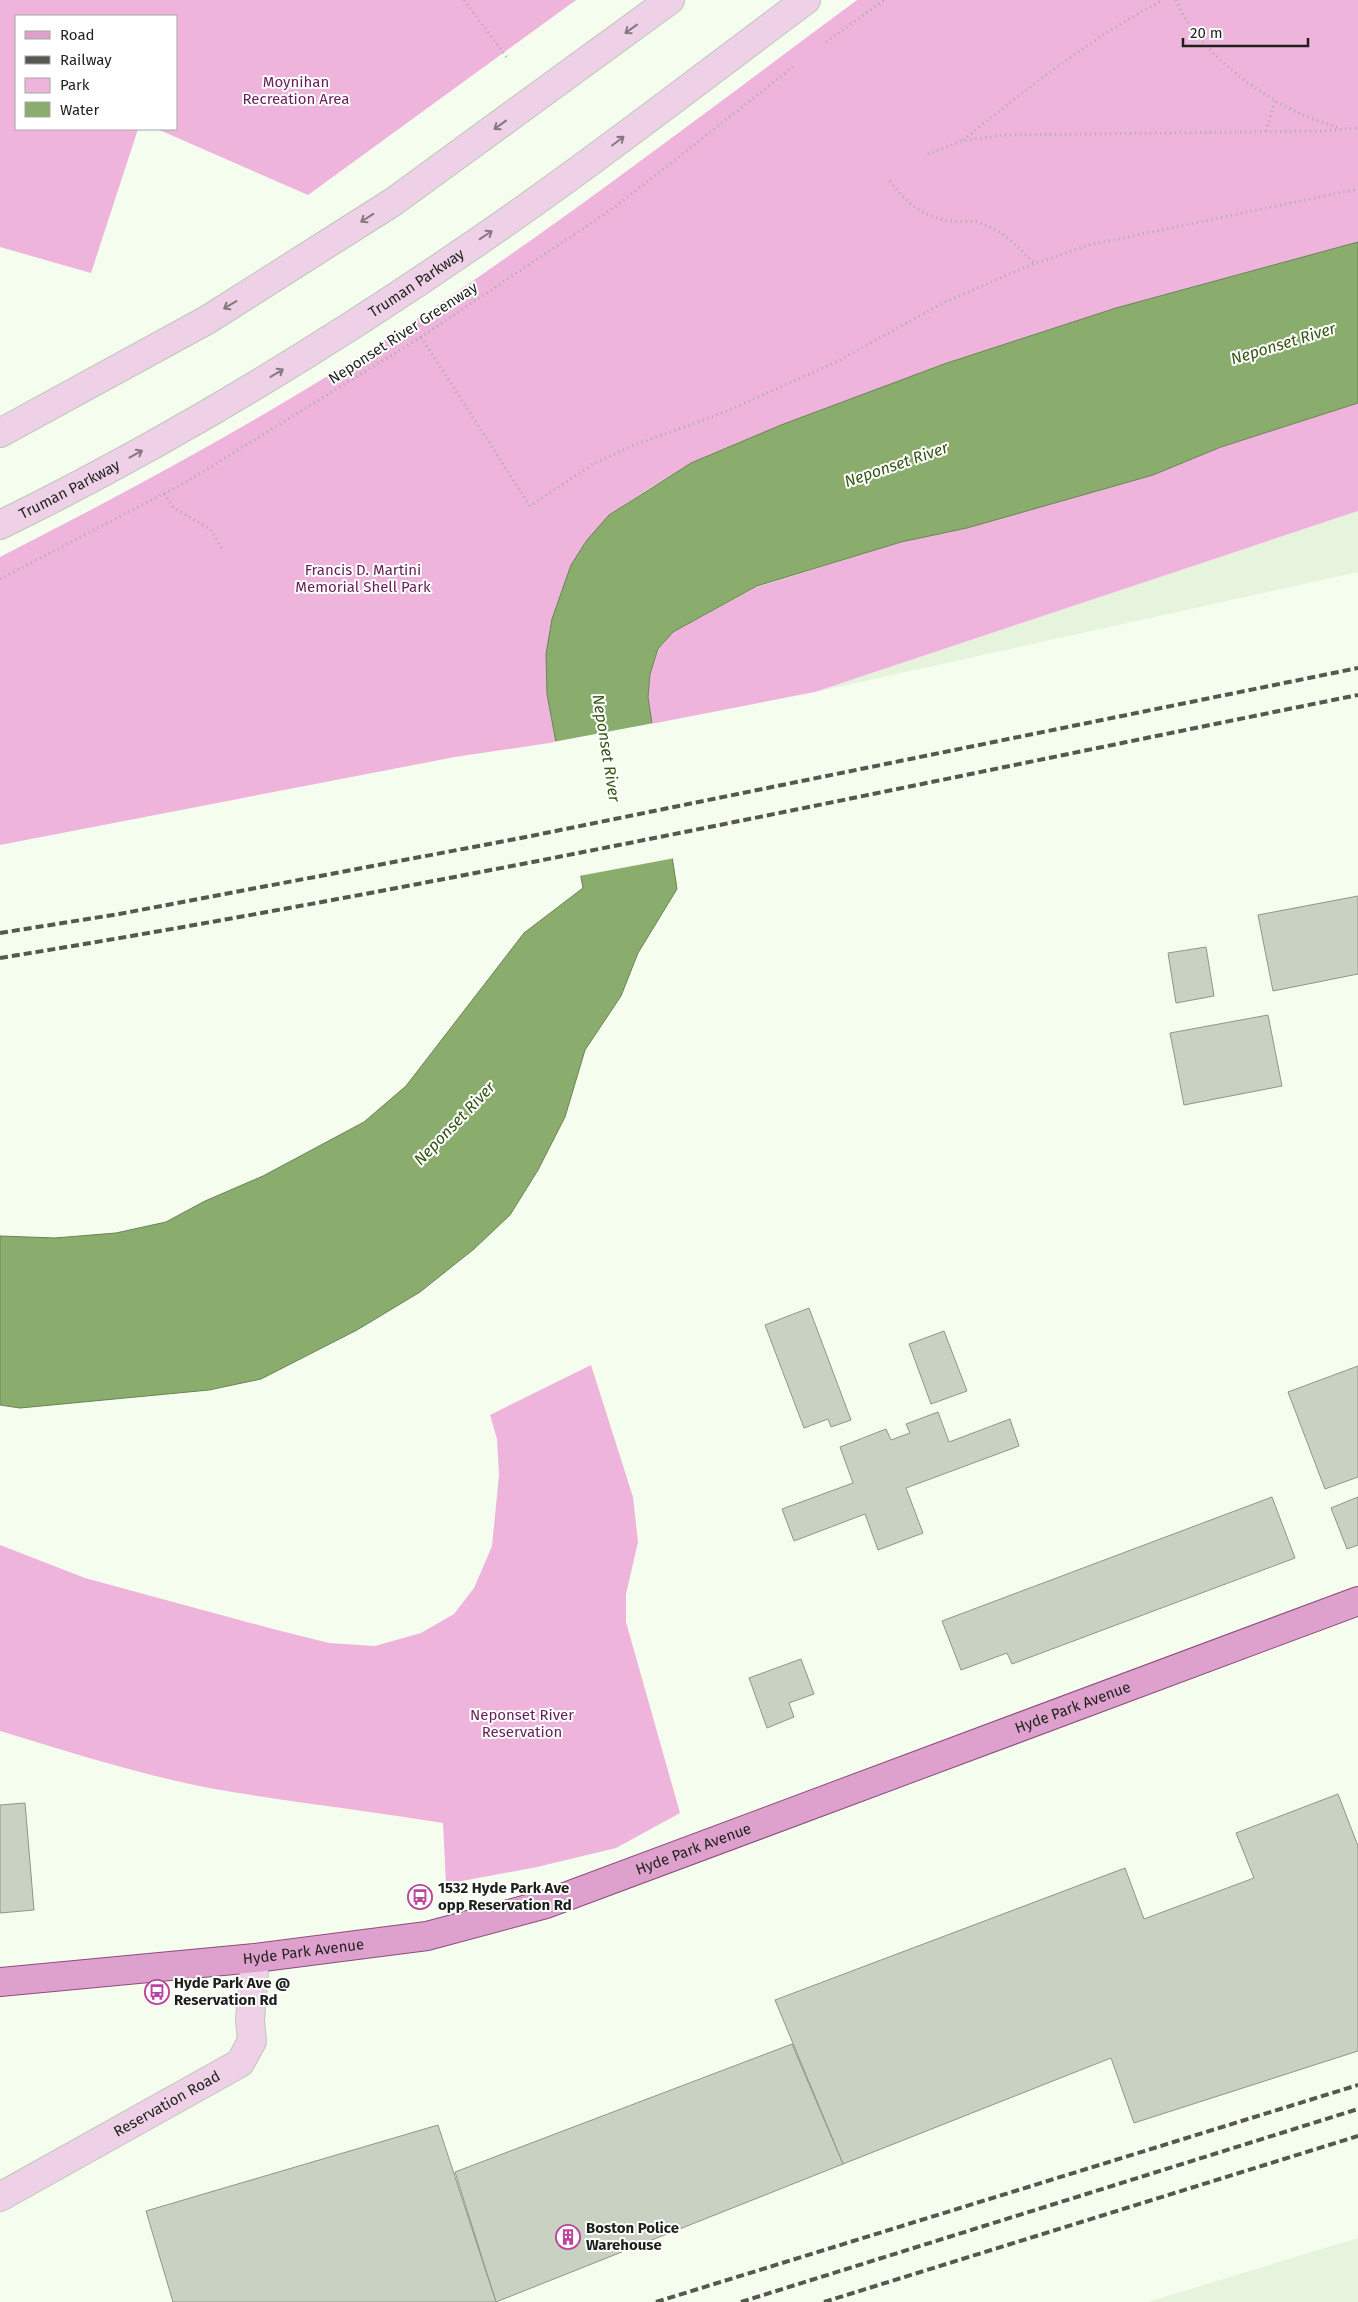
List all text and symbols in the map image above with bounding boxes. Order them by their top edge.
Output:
legend [15,15,178,130]
scale bar [1183,15,1308,47]
one-way arrow [624,24,638,34]
text: 20 m [1190,24,1223,42]
text: Road [60,26,95,44]
text: Railway [60,51,112,69]
park label: Moynihan Recreation Area [242,73,350,108]
text: Park [60,76,90,94]
text: Water [60,101,99,119]
one-way arrow [493,120,507,130]
one-way arrow [611,136,625,146]
one-way arrow [361,214,375,224]
one-way arrow [479,230,493,240]
street label: Truman Parkway [365,244,468,321]
street label: Neponset River Greenway [325,278,481,388]
one-way arrow [223,301,237,311]
water label: Neponset River [1228,318,1339,368]
one-way arrow [270,367,284,377]
water label: Neponset River [842,438,951,491]
one-way arrow [129,448,143,458]
street label: Truman Parkway [16,456,123,523]
park label: Francis D. Martini Memorial Shell Park [295,561,431,596]
water label: Neponset River [589,693,625,804]
water label: Neponset River [410,1077,500,1169]
street label: Hyde Park Avenue [1012,1678,1133,1737]
park label: Neponset River Reservation [470,1706,574,1741]
street label: Hyde Park Avenue [633,1819,754,1879]
place label: 1532 Hyde Park Ave opp Reservation Rd [438,1879,572,1914]
bus stop icon: 1532 Hyde Park Ave opp Reservation Rd [407,1884,433,1910]
street label: Hyde Park Avenue [242,1935,365,1968]
place label: Hyde Park Ave @ Reservation Rd [174,1974,290,2009]
bus stop icon: Hyde Park Ave @ Reservation Rd [144,1979,170,2005]
street label: Reservation Road [110,2067,223,2141]
place label: Boston Police Warehouse [586,2219,679,2254]
building icon: Boston Police Warehouse [555,2224,581,2250]

